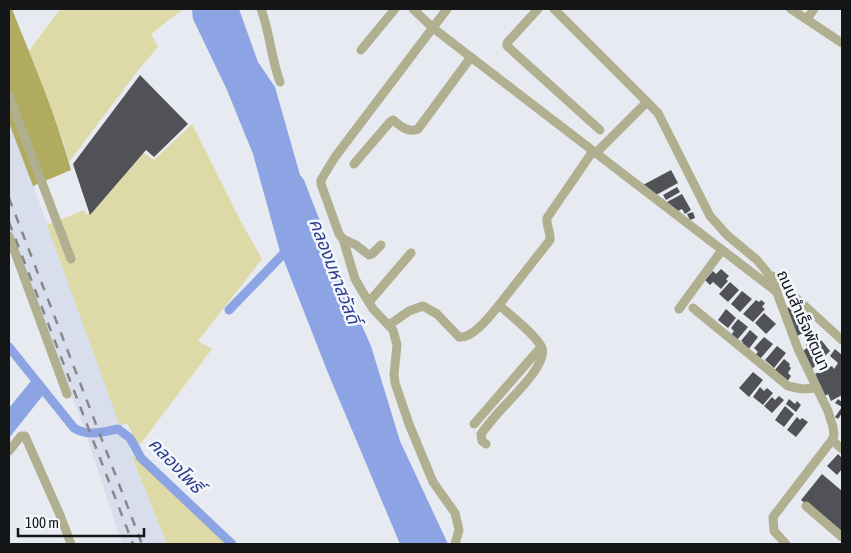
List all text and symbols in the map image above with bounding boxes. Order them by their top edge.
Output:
water label: คลองมหาสวัสดิ์ [305,216,366,331]
street label: ถนนสำเร็จพัฒนา [774,267,834,373]
water label: คลองโพธิ์ [145,433,211,501]
scale bar [18,506,144,538]
text: 100 m [25,514,59,531]

